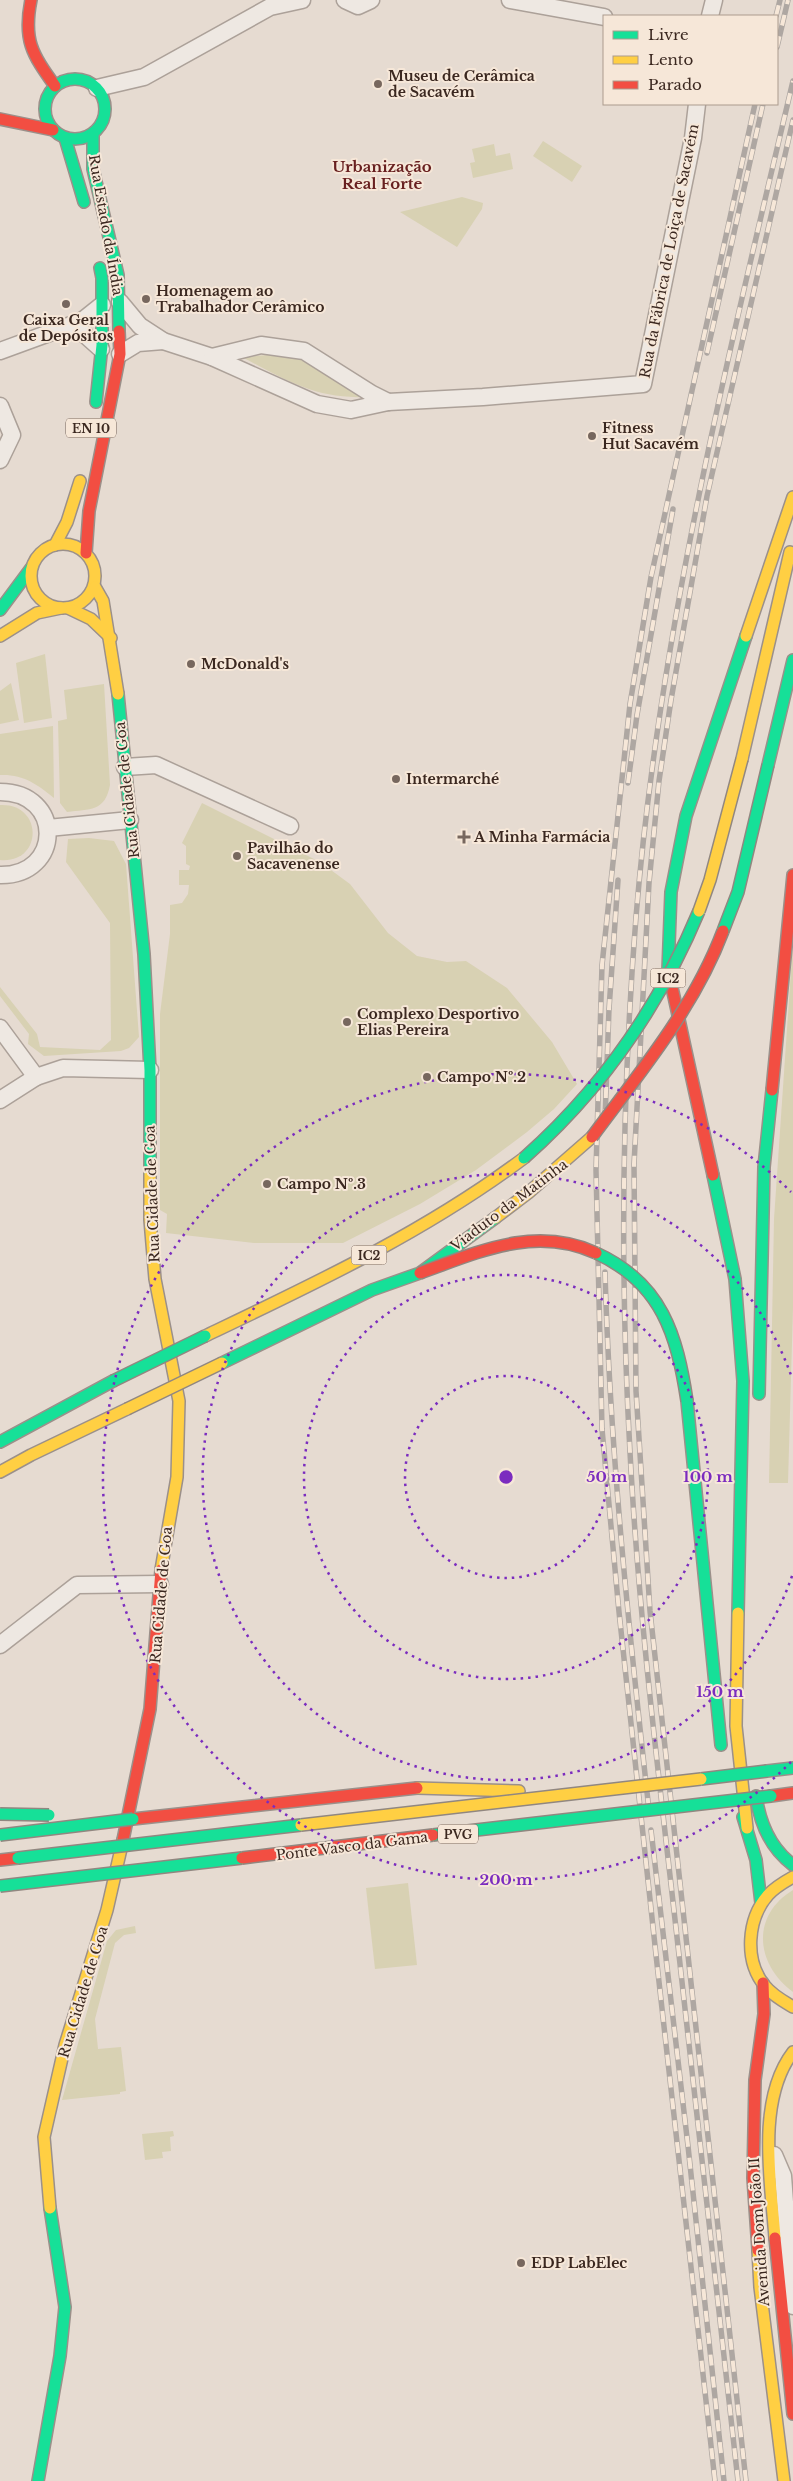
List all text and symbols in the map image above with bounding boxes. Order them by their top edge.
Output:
legend [603,15,778,105]
text: Livre [648,25,689,44]
text: Lento [648,50,694,69]
place label: Museu de Cerâmica de Sacavém [388,67,535,101]
text: Parado [648,75,702,94]
marker: Museu de Cerâmica de Sacavém [372,78,384,90]
street label: Rua da Fábrica de Loiça de Sacavém [635,122,703,380]
street label: Rua Estado da Índia [85,153,127,297]
district label: Urbanização Real Forte [332,157,432,193]
place label: Homenagem ao Trabalhador Cerâmico [156,282,324,316]
marker: Homenagem ao Trabalhador Cerâmico [140,293,152,305]
marker: Caixa Geral de Depósitos [60,298,72,310]
place label: Caixa Geral de Depósitos [19,311,114,345]
road number: EN 10 [66,418,116,438]
place label: Fitness Hut Sacavém [602,419,699,453]
marker: Fitness Hut Sacavém [586,430,598,442]
place label: McDonald's [201,655,289,673]
marker: McDonald's [185,658,197,670]
street label: Rua Cidade de Goa [111,721,143,859]
place label: Intermarché [406,770,499,788]
marker: Intermarché [390,773,402,785]
place label: A Minha Farmácia [473,828,610,846]
marker: A Minha Farmácia [458,831,470,843]
place label: Pavilhão do Sacavenense [247,839,340,873]
marker: Pavilhão do Sacavenense [231,850,243,862]
road number: IC2 [650,968,686,988]
place label: Complexo Desportivo Elias Pereira [357,1005,519,1039]
marker: Complexo Desportivo Elias Pereira [341,1016,353,1028]
place label: Campo Nº.2 [437,1068,526,1086]
marker: Campo Nº.2 [421,1071,433,1083]
street label: Rua Cidade de Goa [141,1125,163,1263]
street label: Viaduto da Matinha [446,1155,571,1255]
place label: Campo Nº.3 [277,1175,366,1193]
marker: Campo Nº.3 [261,1178,273,1190]
road number: IC2 [352,1246,386,1264]
text: 50 m [587,1467,628,1486]
text: 100 m [683,1467,733,1486]
centre of rings [497,1468,515,1486]
street label: Rua Cidade de Goa [146,1526,176,1664]
text: 150 m [696,1682,744,1701]
road number: PVG [438,1825,478,1844]
street label: Ponte Vasco da Gama [275,1828,429,1864]
text: 200 m [480,1870,533,1889]
street label: Rua Cidade de Goa [54,1923,112,2060]
street label: Avenida Dom João II [745,2157,773,2308]
place label: EDP LabElec [531,2254,627,2272]
marker: EDP LabElec [515,2257,527,2269]

